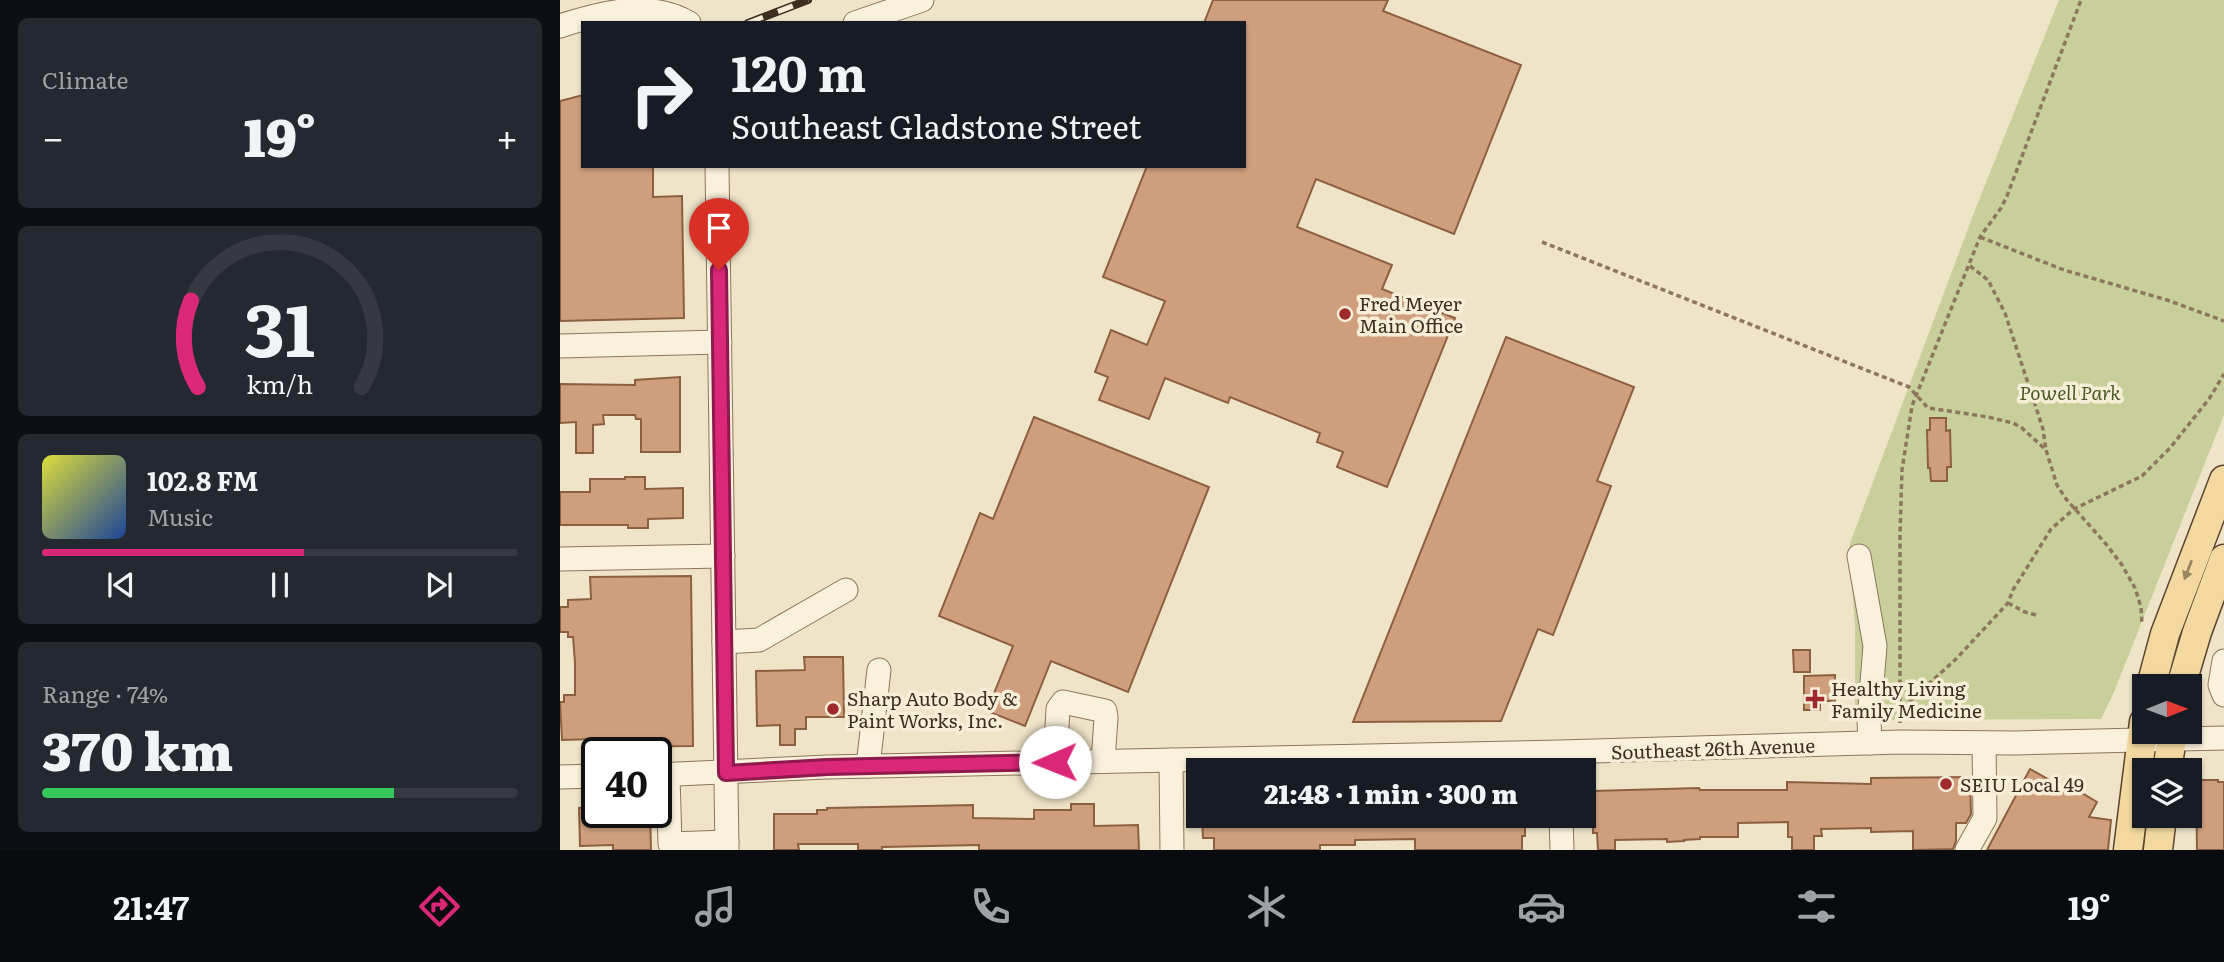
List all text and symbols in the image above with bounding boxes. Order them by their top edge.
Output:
text: 120 m [731,34,866,107]
icon: right [616,49,707,140]
text: Climate [42,62,128,96]
text: 19° [244,96,316,173]
text: Southeast Gladstone Street [731,101,1141,149]
text: − [42,107,64,164]
text: + [496,107,518,164]
pin [689,198,749,270]
icon: arrive [700,209,738,247]
text: 31 [245,271,315,379]
place label: Fred Meyer Main Office [1359,289,1463,339]
marker: Fred Meyer Main Office [1337,306,1353,322]
text: km/h [247,365,313,402]
park label: Powell Park [2019,378,2121,406]
text: 102.8 FM [147,460,259,499]
text: Music [147,499,213,533]
one-way arrow [2183,560,2194,581]
icon: previous [102,566,140,604]
icon: pause [261,566,299,604]
icon: next [420,566,458,604]
place label: Healthy Living Family Medicine [1831,674,1982,724]
north arrow [2132,674,2202,744]
map controls [2132,674,2202,828]
text: Range · 74% [42,676,168,710]
place label: Sharp Auto Body & Paint Works, Inc. [847,684,1018,734]
marker: Healthy Living Family Medicine [1805,689,1825,709]
marker: Sharp Auto Body & Paint Works, Inc. [825,701,841,717]
text: 370 km [42,710,233,787]
position arrow [1018,725,1092,799]
street label: Southeast 26th Avenue [1610,730,1816,766]
speed limit sign: 40 [581,737,672,828]
button: layers [2132,758,2202,828]
place label: SEIU Local 49 [1960,770,2084,798]
text: 21:48 · 1 min · 300 m [1264,773,1518,812]
marker: SEIU Local 49 [1938,776,1954,792]
text: 21:47 [113,882,189,930]
icon: directions [415,882,464,931]
icon: music [691,882,740,931]
icon: phone [966,882,1015,931]
icon: climate [1242,882,1291,931]
icon: car [1517,882,1566,931]
icon: filters [1792,882,1841,931]
text: 19° [2068,882,2111,930]

